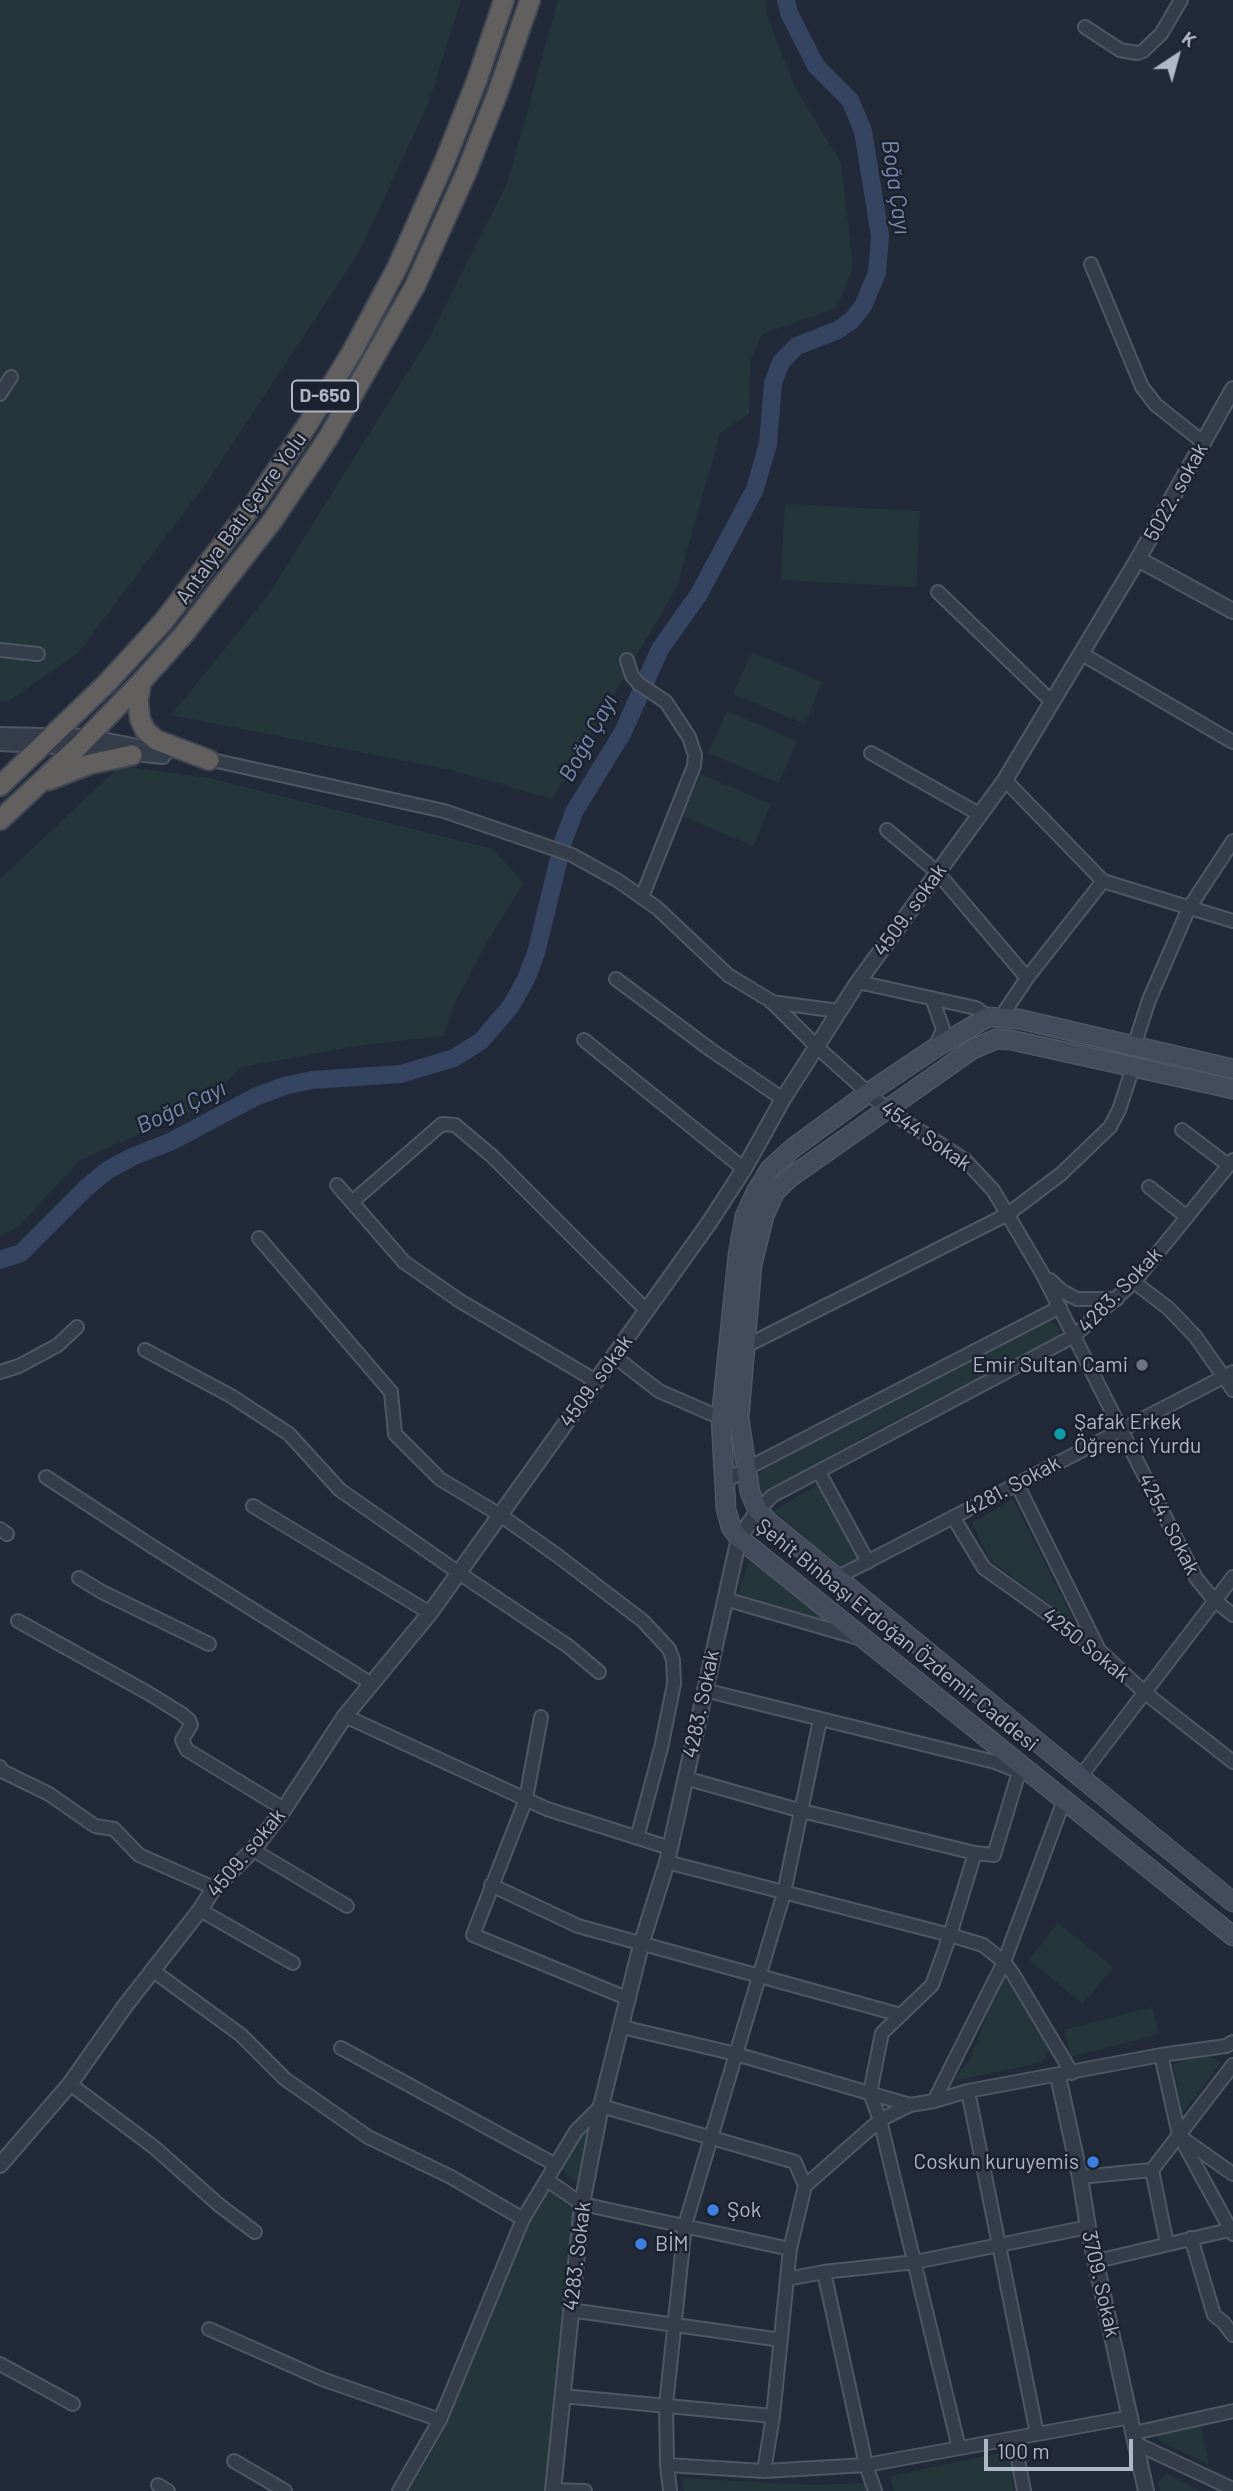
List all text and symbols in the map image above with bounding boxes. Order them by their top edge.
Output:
north arrow [1142,21,1212,91]
text: K [1178,26,1201,51]
water label: Boğa Çayı [876,138,916,236]
road number: D-650 [292,380,358,412]
street label: Antalya Batı Çevre Yolu [170,427,312,609]
street label: 5022. sokak [1139,439,1213,545]
water label: Boğa Çayı [553,690,623,786]
street label: 4509. sokak [868,859,952,961]
water label: Boğa Çayı [132,1074,230,1140]
street label: 4544 Sokak [876,1096,976,1176]
street label: 4283. Sokak [1073,1242,1167,1338]
street label: 4509. sokak [554,1330,638,1432]
place label: Emir Sultan Cami [972,1352,1128,1378]
marker: Emir Sultan Cami [1134,1357,1150,1373]
place label: Şafak Erkek Öğrenci Yurdu [1074,1409,1201,1459]
marker: Şafak Erkek Öğrenci Yurdu [1052,1426,1068,1442]
street label: 4281. Sokak [959,1450,1065,1522]
street label: 4254. Sokak [1133,1469,1205,1579]
street label: Şehit Binbaşı Erdoğan Özdemir Caddesi [751,1513,1043,1757]
street label: 4250 Sokak [1037,1602,1135,1688]
street label: 4283. Sokak [677,1648,725,1760]
street label: 4509. sokak [202,1803,290,1903]
place label: Coskun kuruyemis [913,2149,1079,2175]
marker: Coskun kuruyemis [1085,2154,1101,2170]
place label: Şok [727,2197,761,2223]
street label: 4283. Sokak [558,2200,596,2312]
marker: Şok [705,2202,721,2218]
street label: 3709. Sokak [1076,2228,1126,2340]
place label: BİM [655,2231,689,2257]
marker: BİM [633,2236,649,2252]
scale bar [988,2424,1137,2468]
text: 100 m [997,2438,1050,2463]

